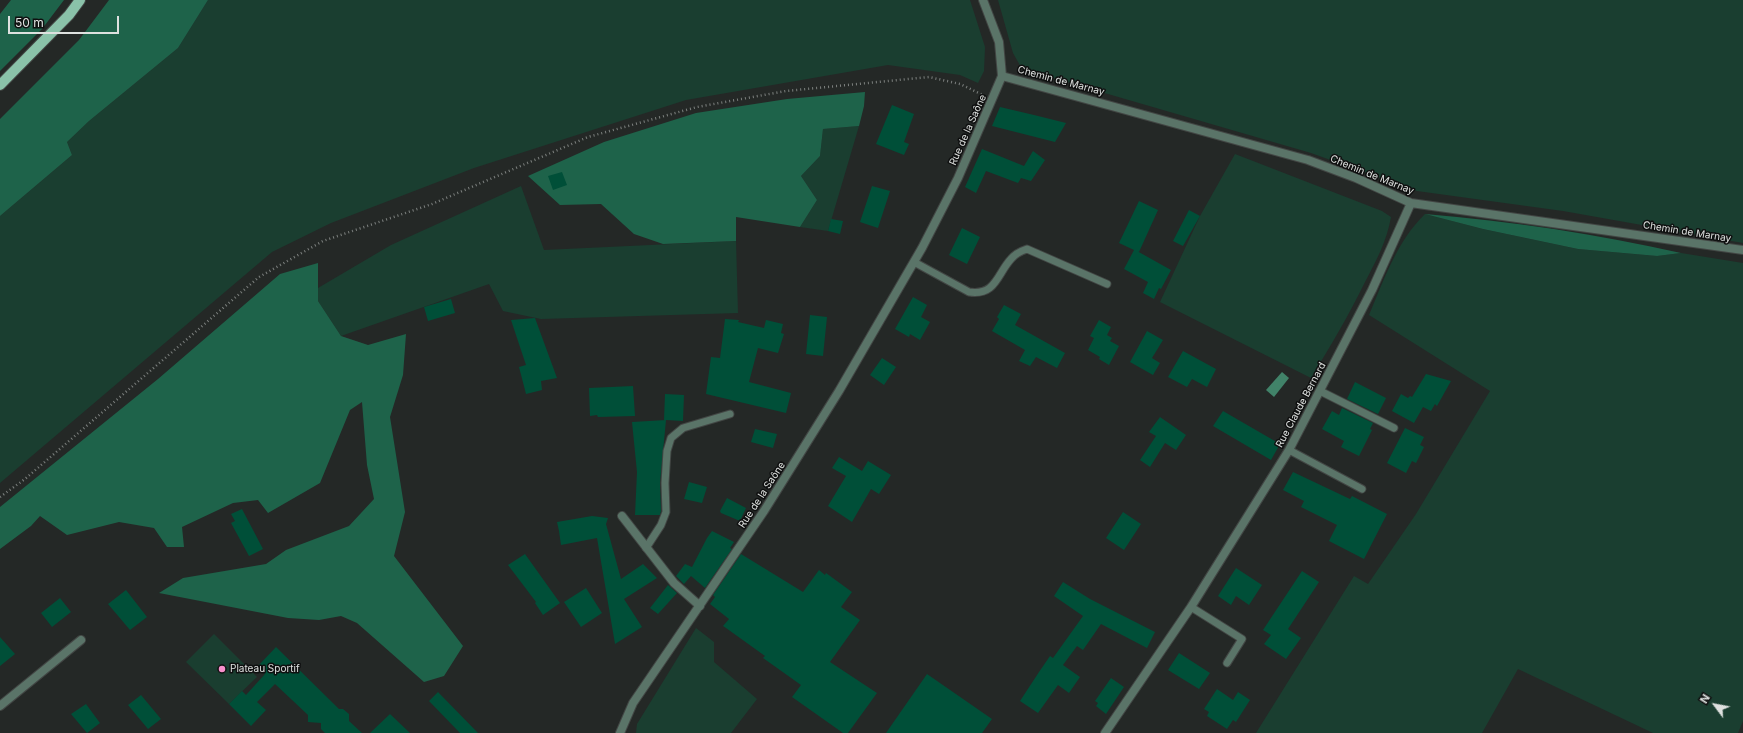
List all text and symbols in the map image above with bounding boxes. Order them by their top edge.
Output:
scale bar [10,8,121,34]
text: 50 m [15,15,44,30]
street label: Chemin de Marnay [1016,64,1106,98]
street label: Rue de la Saône [947,93,989,167]
street label: Chemin de Marnay [1328,153,1416,197]
street label: Chemin de Marnay [1642,219,1732,245]
street label: Rue Claude Bernard [1274,360,1328,450]
street label: Rue de la Saône [736,460,788,530]
place label: Plateau Sportif [230,663,300,675]
marker: Plateau Sportif [217,664,227,674]
north arrow [1695,685,1735,725]
text: N [1697,691,1713,706]

